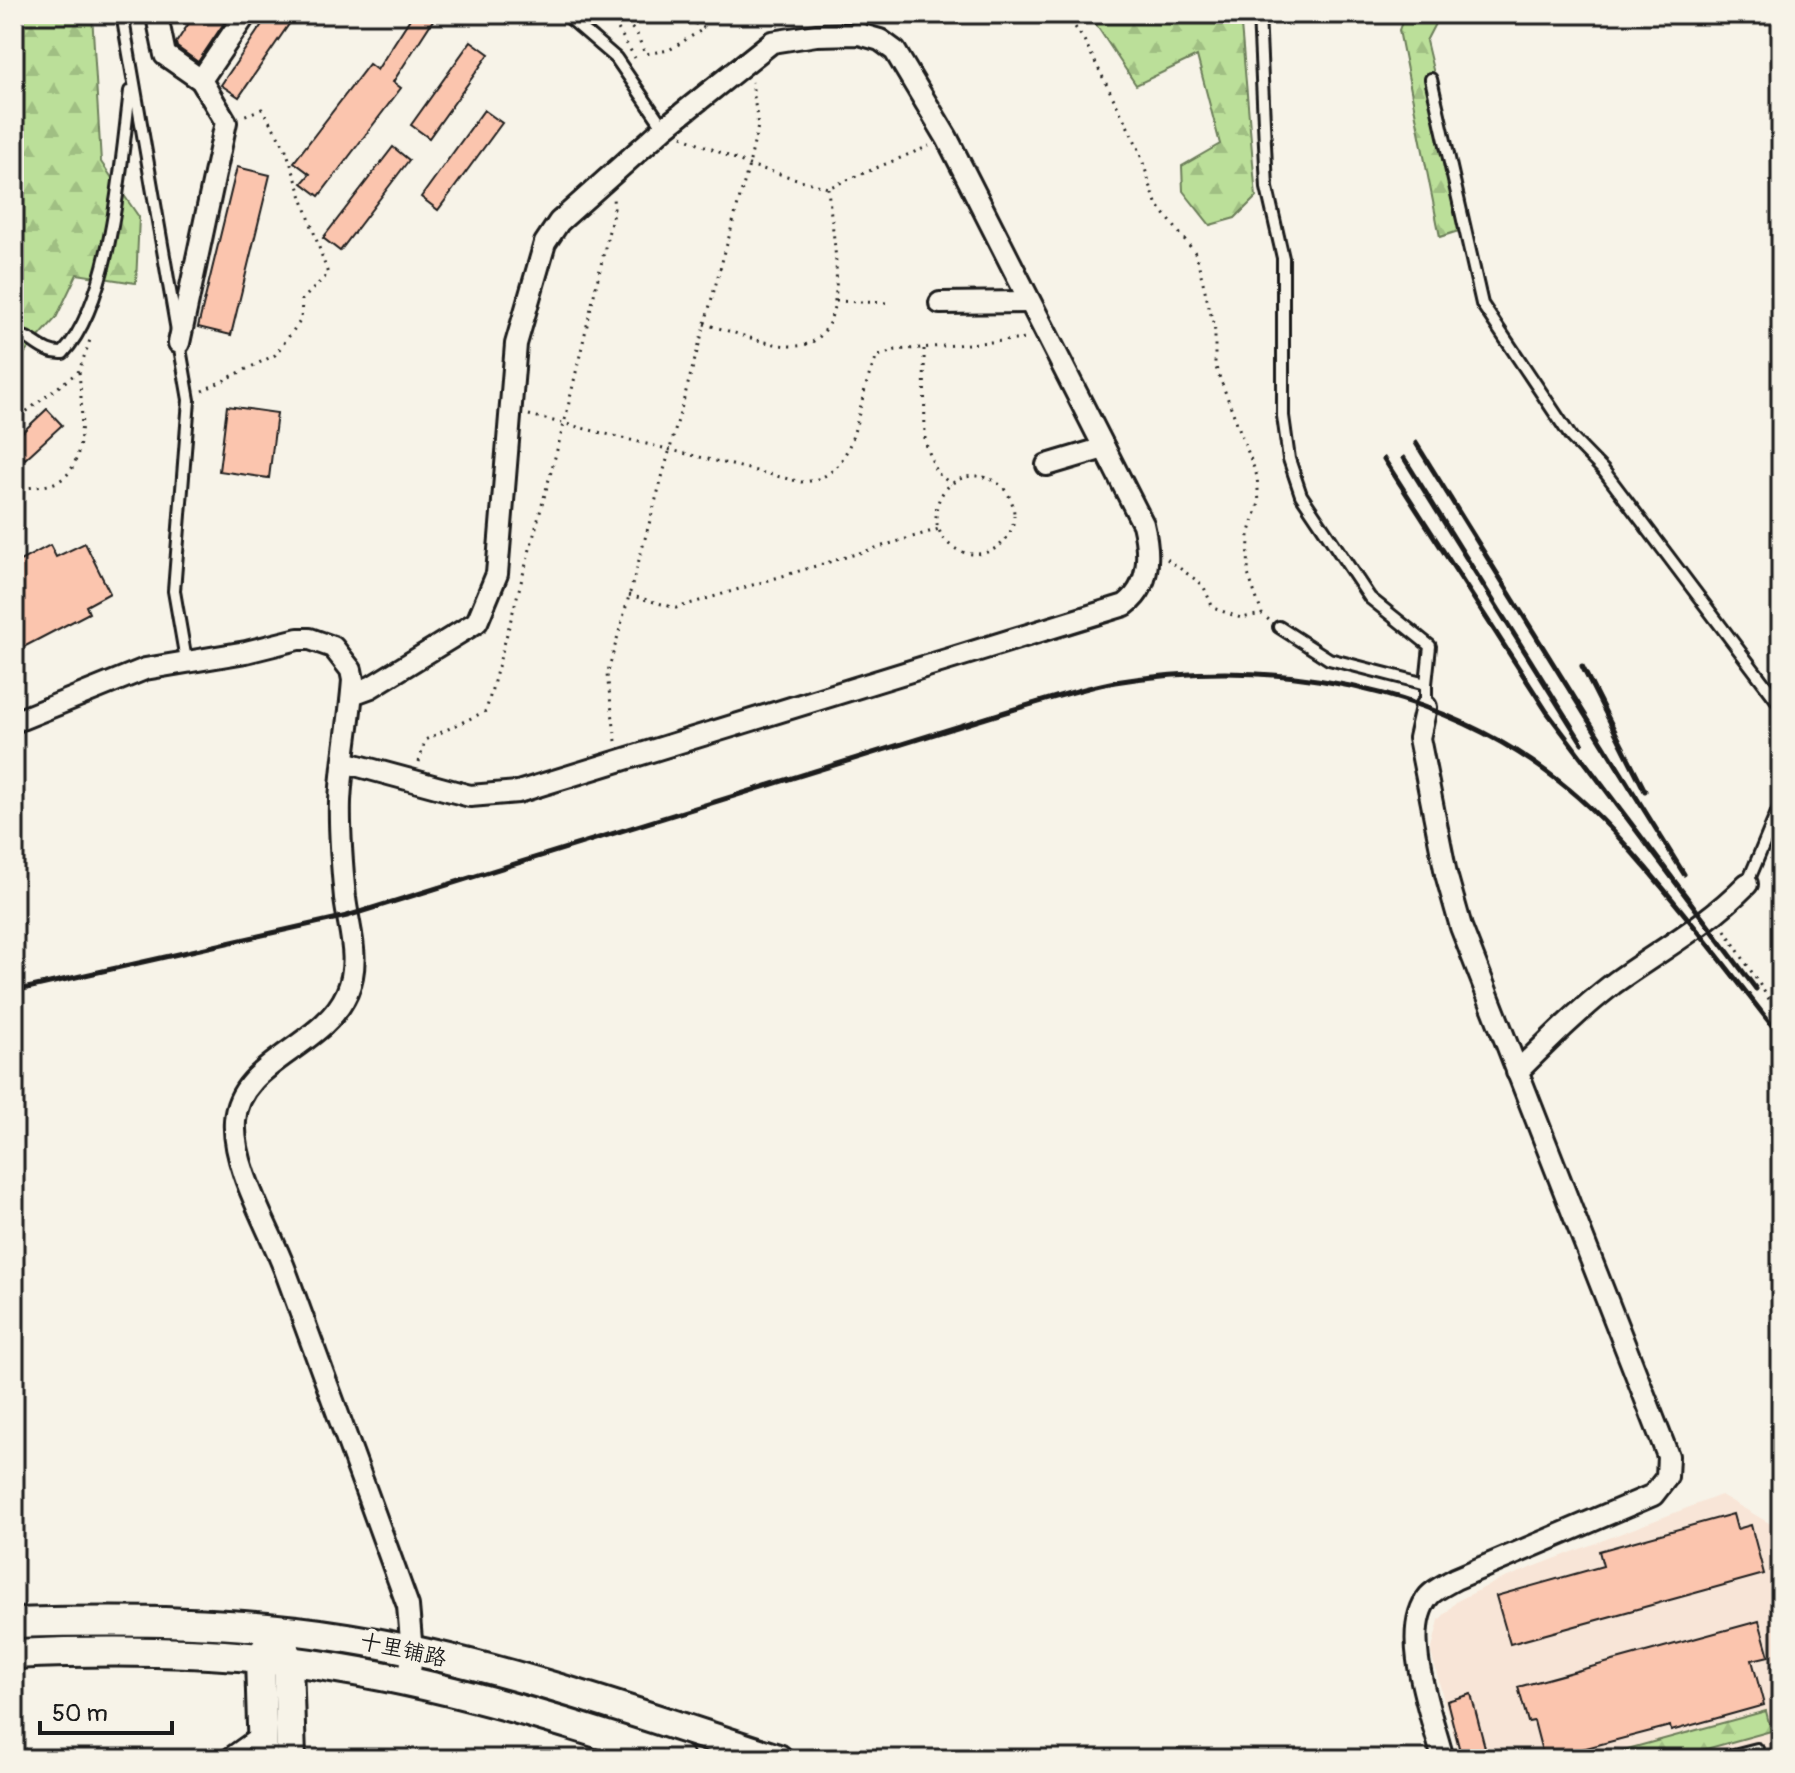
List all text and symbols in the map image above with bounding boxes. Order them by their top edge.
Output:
street label: 十里铺路 [357,1627,449,1673]
scale bar [40,1685,172,1735]
text: 50 m [52,1699,108,1728]

